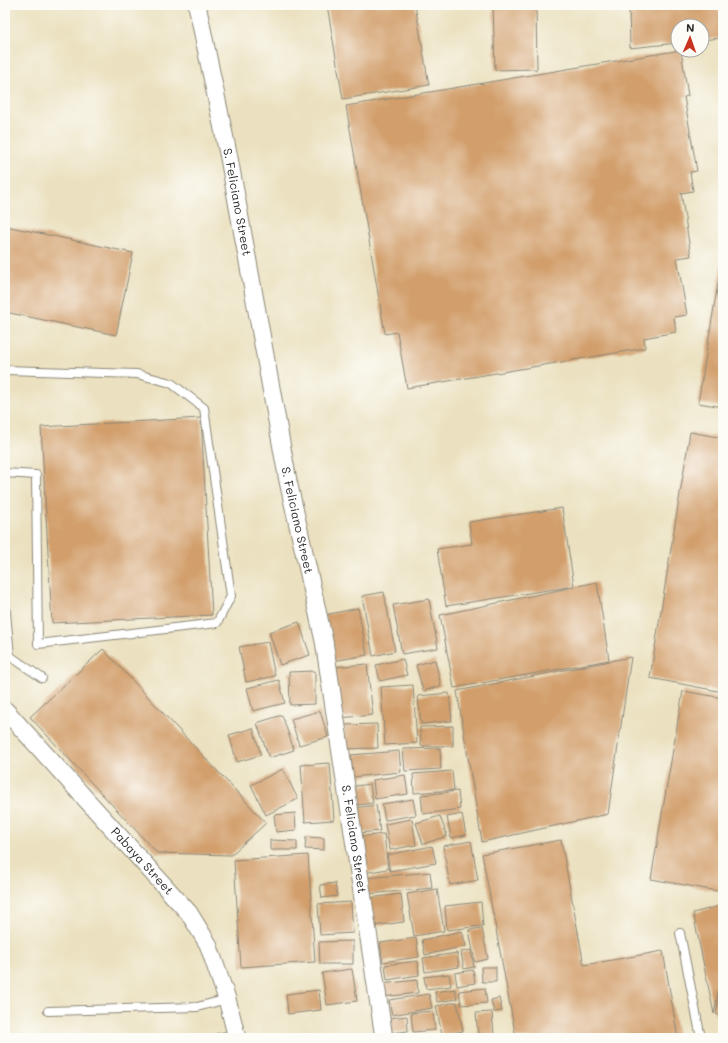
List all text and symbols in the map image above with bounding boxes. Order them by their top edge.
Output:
north arrow [670,18,710,58]
text: N [686,20,695,35]
street label: S. Feliciano Street [220,146,256,257]
street label: S. Feliciano Street [279,465,318,575]
street label: S. Feliciano Street [339,784,371,894]
street label: Pabaya Street [108,823,177,898]

